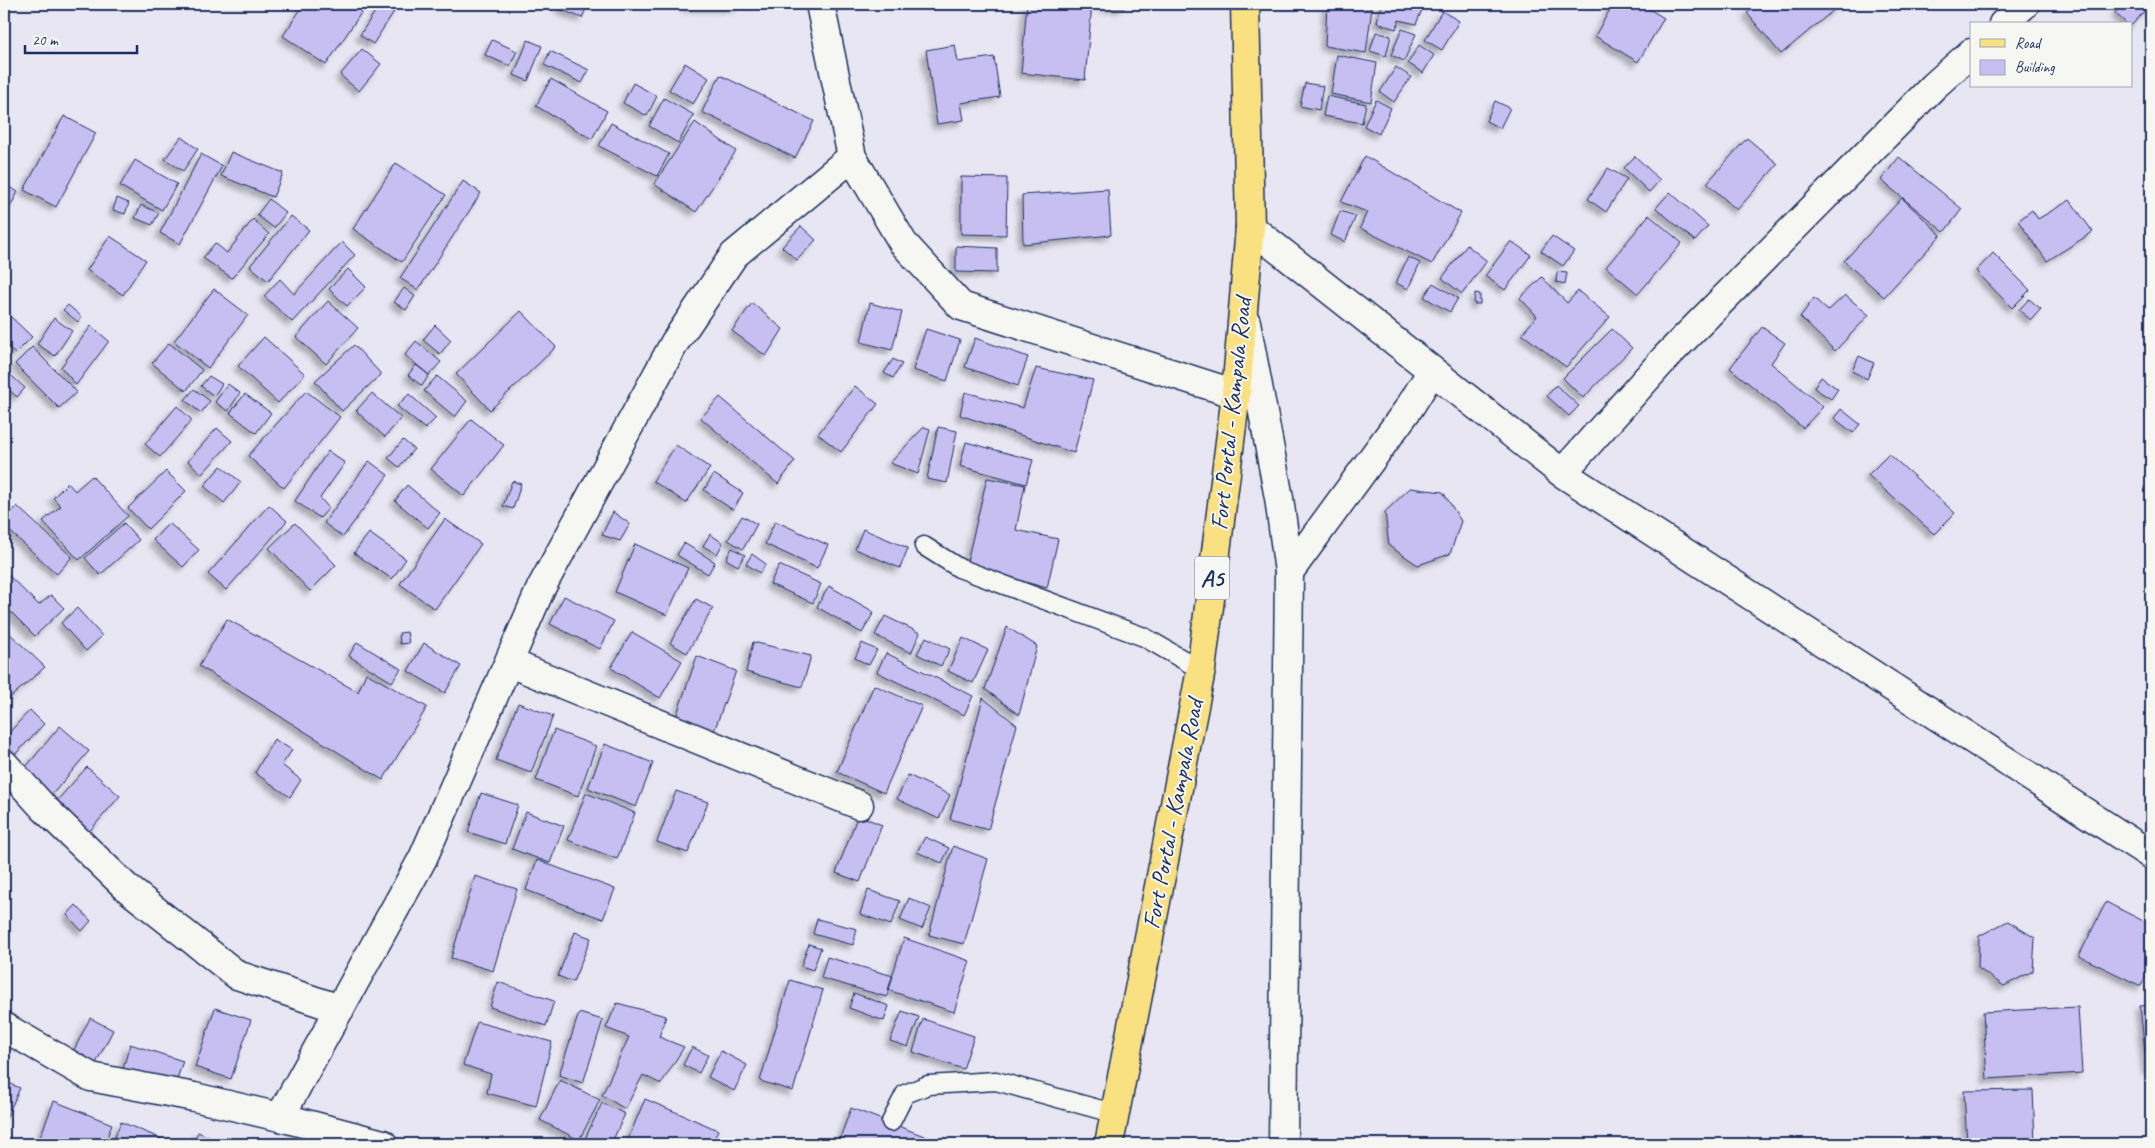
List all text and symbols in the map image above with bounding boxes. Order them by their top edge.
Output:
scale bar [25,22,138,54]
legend [1970,22,2132,88]
text: 20 m [32,31,59,50]
text: Road [2015,34,2042,53]
text: Building [2015,58,2055,77]
street label: Fort Portal - Kampala Road [1203,292,1260,532]
road number: A5 [1194,556,1230,600]
street label: Fort Portal - Kampala Road [1135,692,1212,932]

